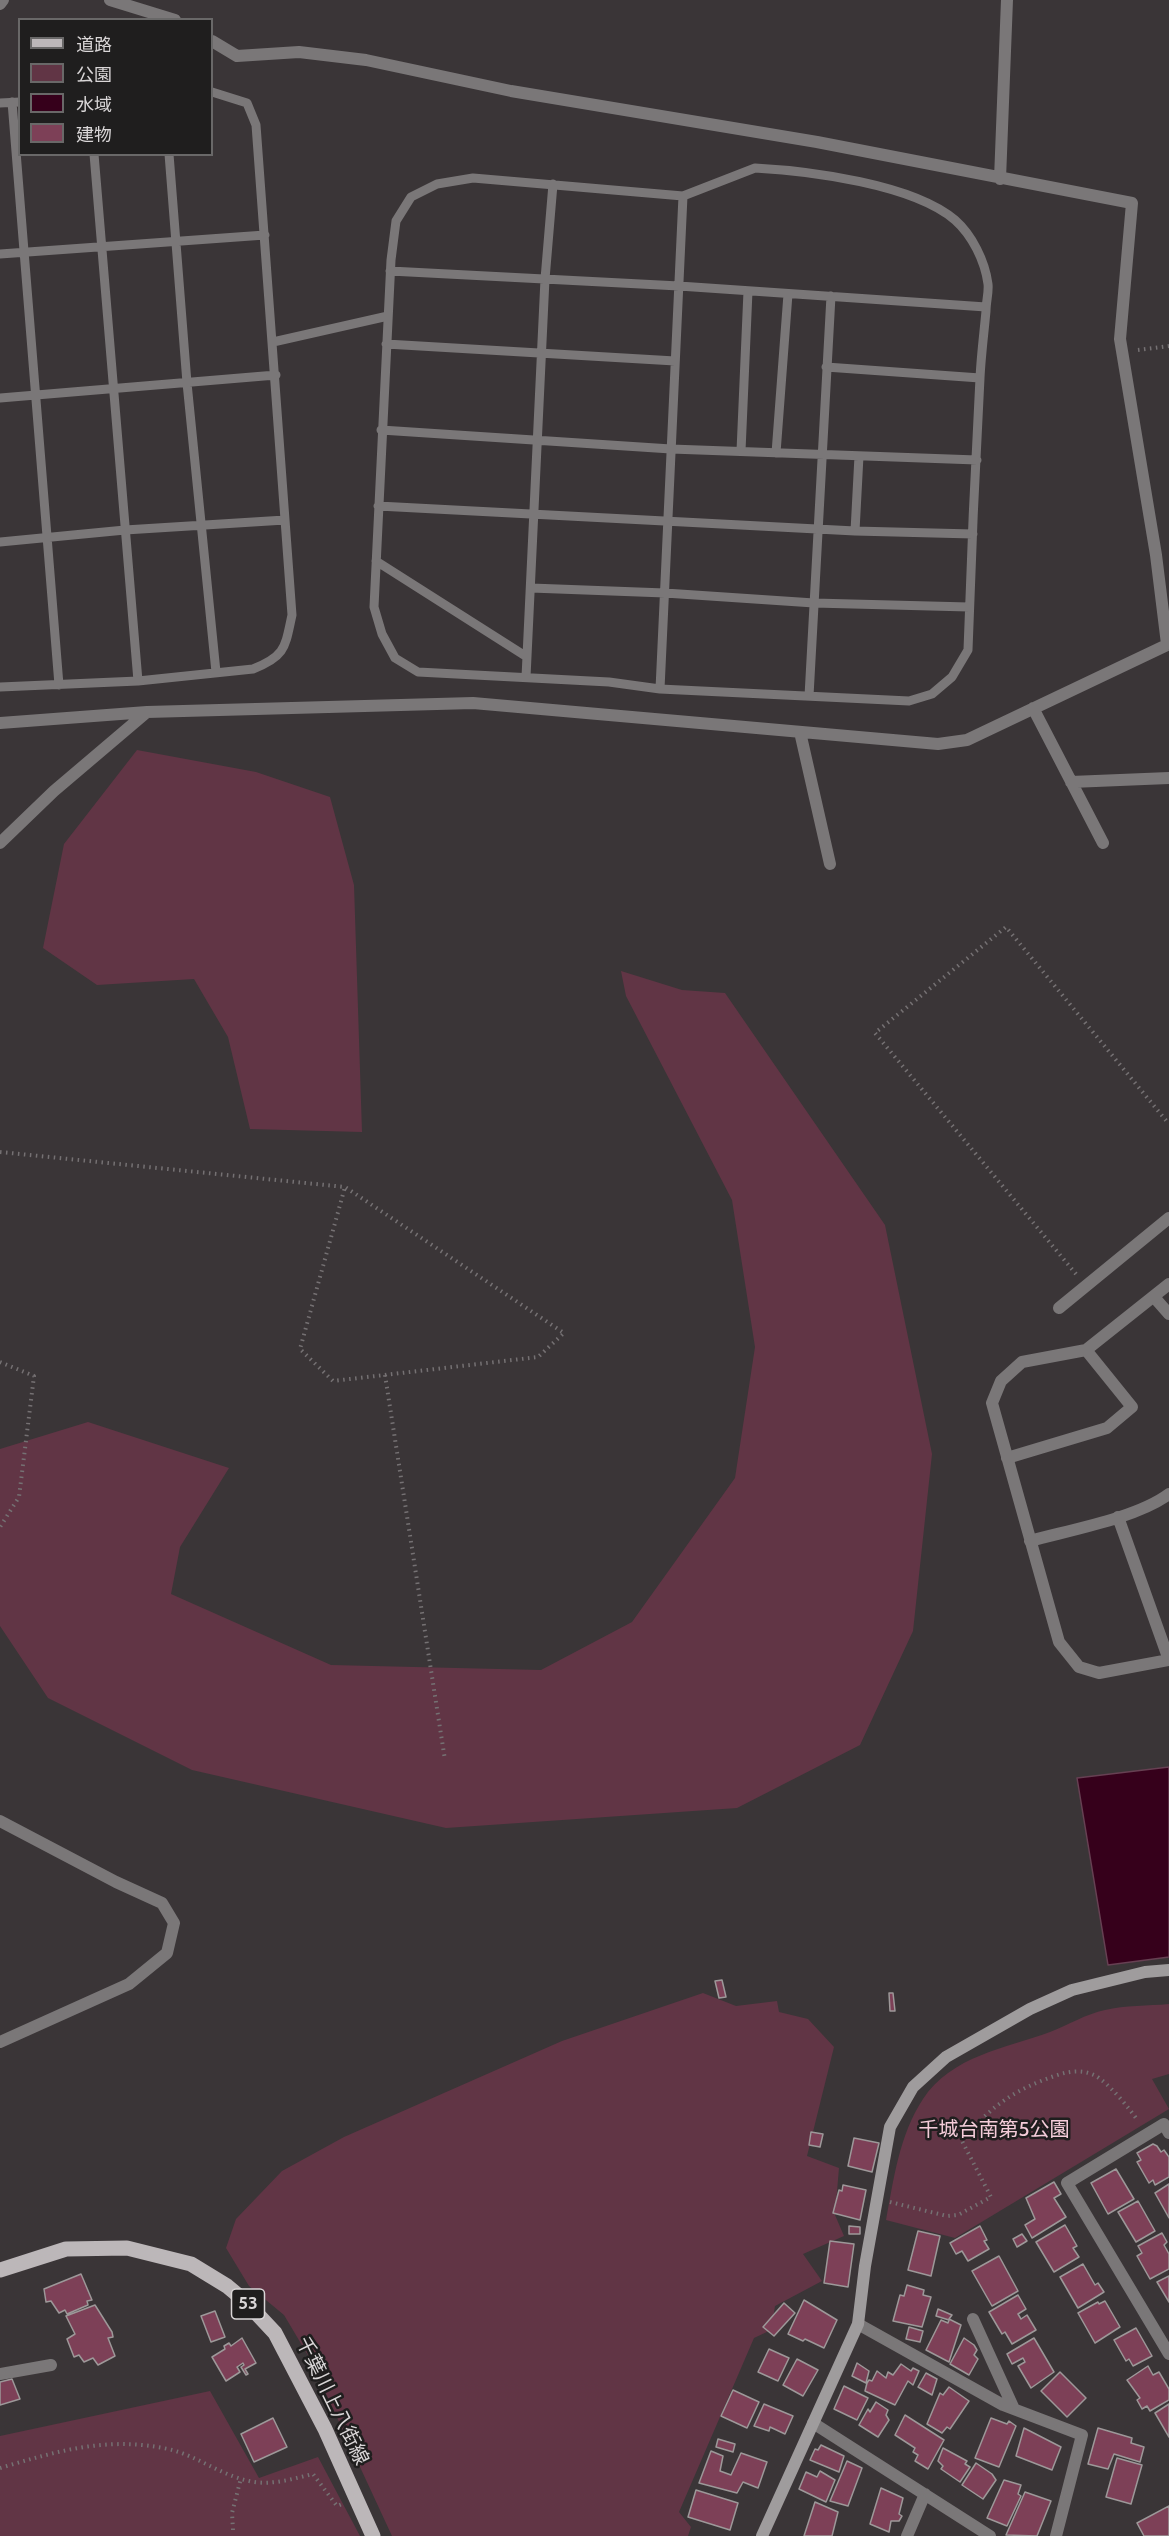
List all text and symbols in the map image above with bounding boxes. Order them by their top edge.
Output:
legend [18,18,213,156]
text: 道路 [76,34,112,56]
text: 公園 [76,64,112,86]
text: 水域 [76,94,112,116]
text: 建物 [76,124,112,146]
park label: 千城台南第5公園 [919,2118,1069,2142]
road number: 53 [232,2289,264,2319]
street label: 千葉川上八街線 [291,2333,373,2469]

